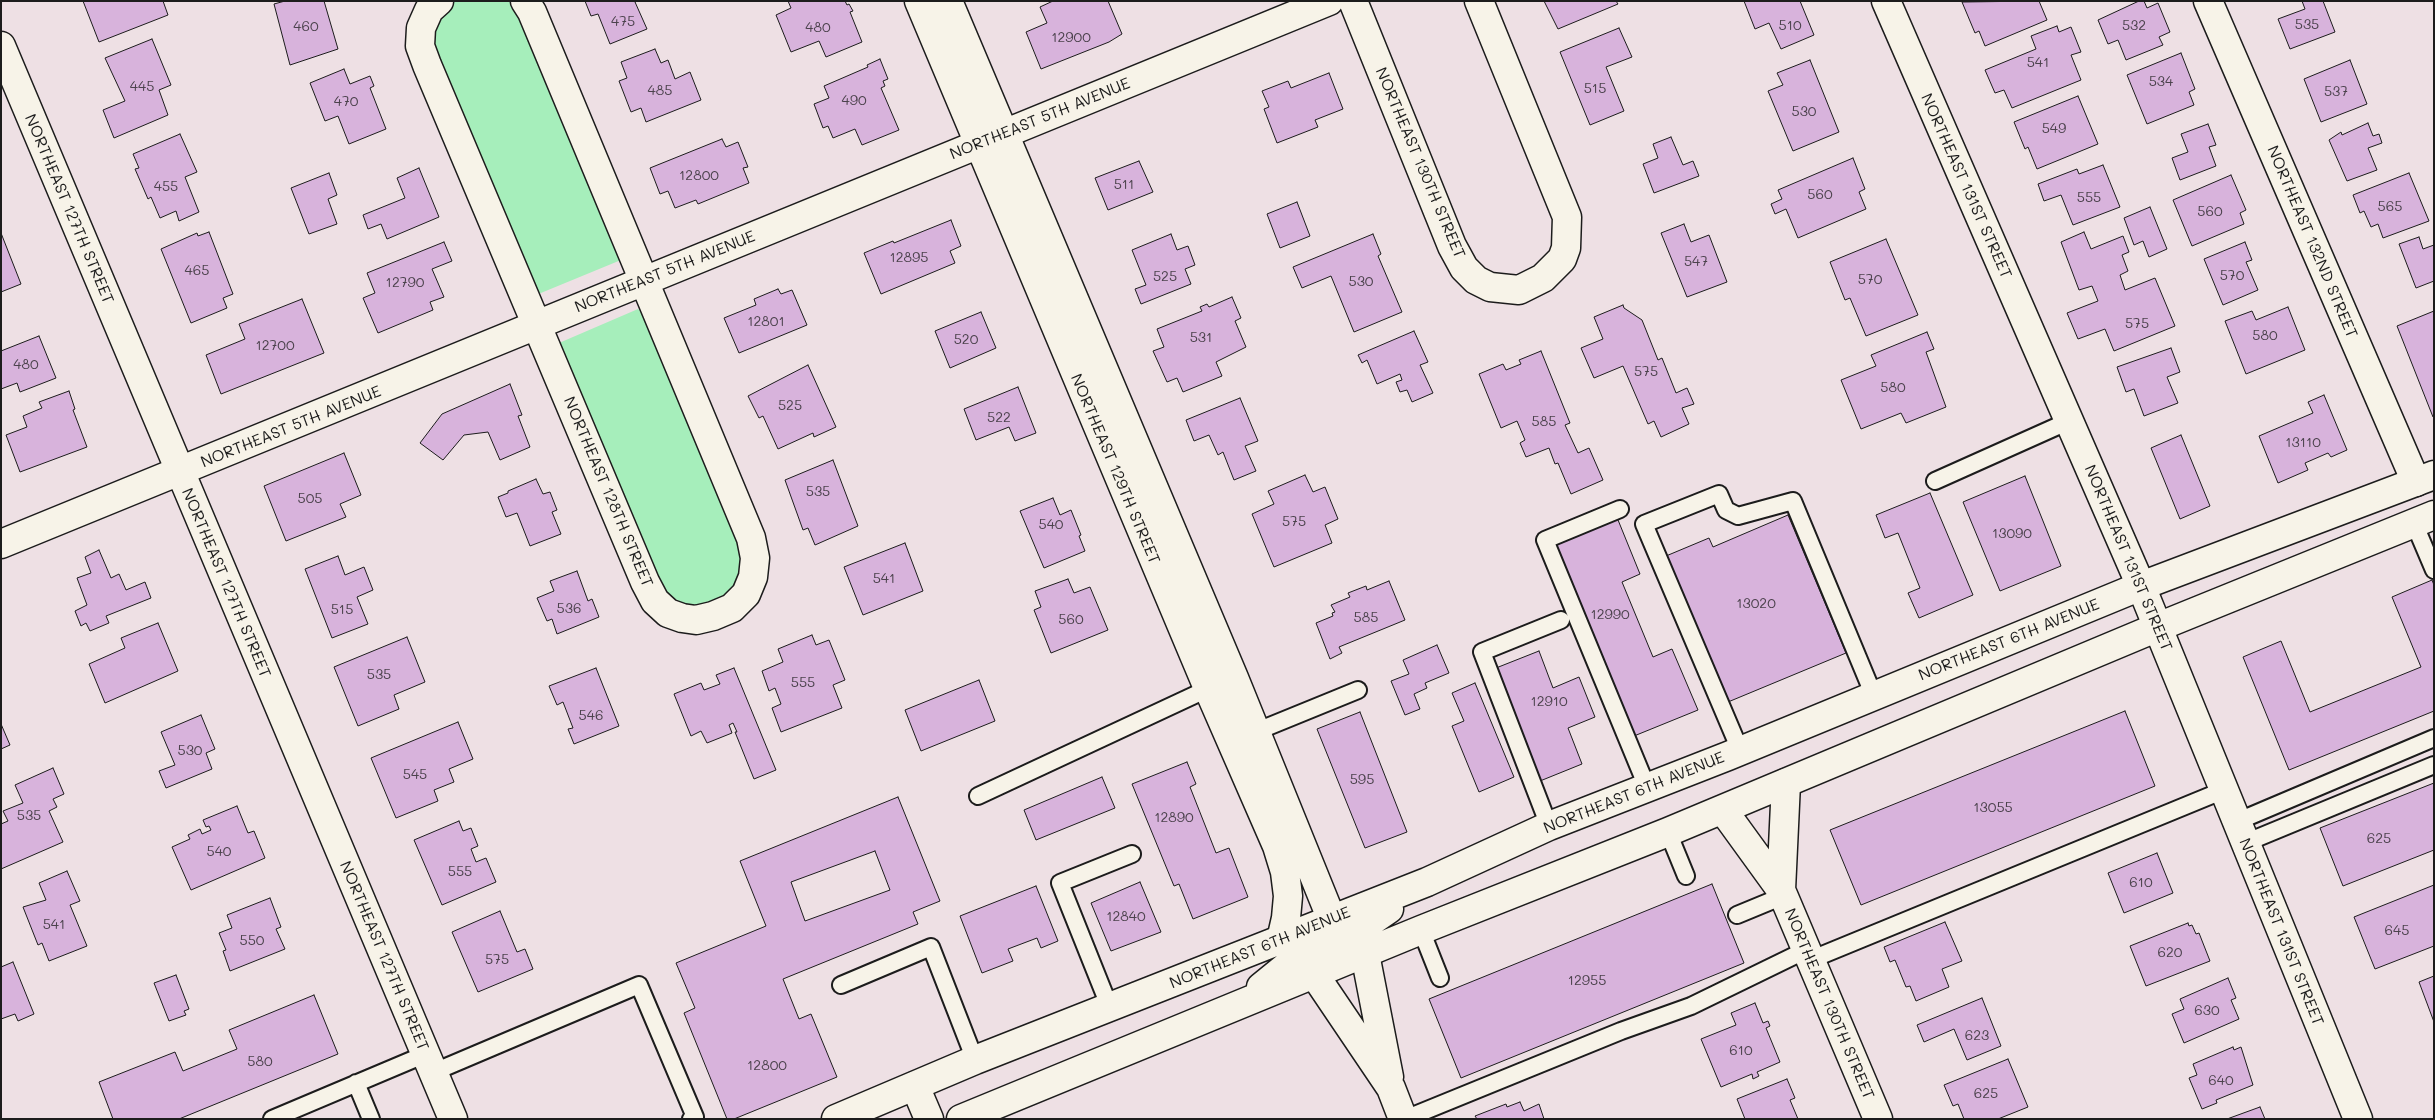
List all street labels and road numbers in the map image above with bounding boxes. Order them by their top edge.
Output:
street label: NORTHEAST 130TH STREET [1371,65,1469,261]
street label: NORTHEAST 5TH AVENUE [947,74,1133,164]
street label: NORTHEAST 131ST STREET [1916,91,2016,281]
street label: NORTHEAST 127TH STREET [20,111,118,307]
street label: NORTHEAST 132ND STREET [2263,143,2361,341]
street label: NORTHEAST 5TH AVENUE [572,227,758,317]
street label: NORTHEAST 129TH STREET [1066,371,1164,567]
street label: NORTHEAST 5TH AVENUE [198,382,384,472]
street label: NORTHEAST 128TH STREET [559,394,657,590]
street label: NORTHEAST 131ST STREET [2080,462,2176,654]
street label: NORTHEAST 127TH STREET [177,485,275,681]
street label: NORTHEAST 6TH AVENUE [1916,595,2102,685]
street label: NORTHEAST 6TH AVENUE [1541,748,1727,838]
street label: NORTHEAST 131ST STREET [2235,835,2327,1029]
street label: NORTHEAST 127TH STREET [335,858,433,1054]
street label: NORTHEAST 6TH AVENUE [1167,903,1353,993]
street label: NORTHEAST 130TH STREET [1780,906,1878,1102]

